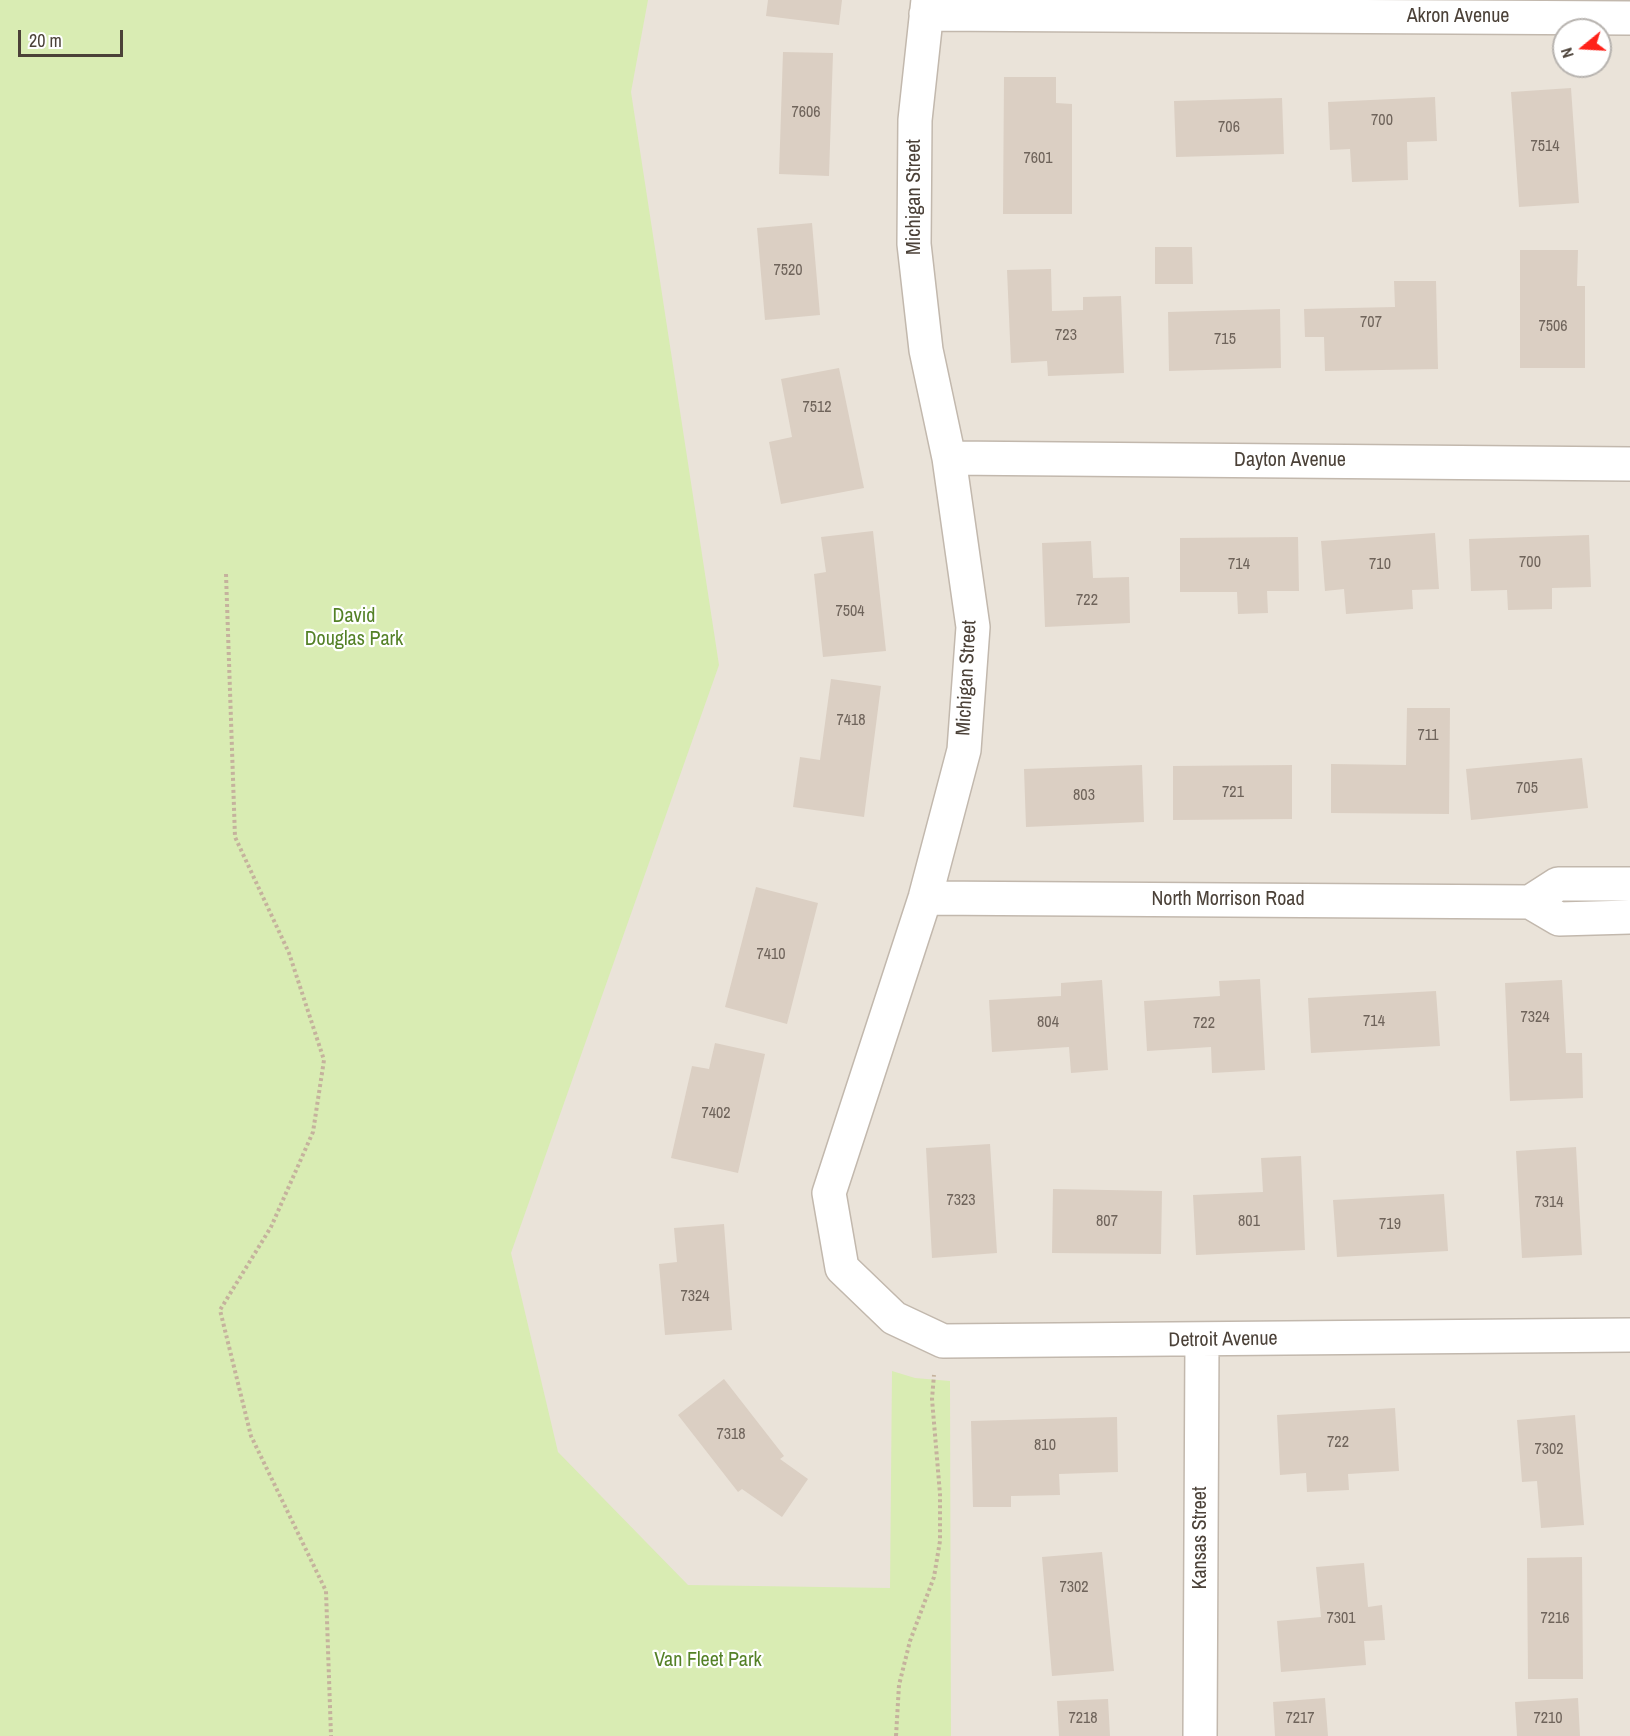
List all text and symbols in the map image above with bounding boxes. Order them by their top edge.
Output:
street label: Akron Avenue [1407,5,1509,29]
scale bar [21,18,126,56]
north arrow [1552,18,1612,78]
text: 20 m [29,28,62,53]
text: N [1555,45,1579,61]
house number: 7606 [791,103,821,123]
house number: 700 [1371,111,1393,131]
house number: 706 [1218,118,1240,138]
house number: 7514 [1530,137,1560,157]
street label: Michigan Street [903,139,927,255]
house number: 7601 [1023,149,1053,169]
house number: 7520 [773,261,803,281]
house number: 707 [1360,313,1382,333]
house number: 7506 [1538,317,1568,337]
house number: 723 [1055,326,1077,346]
house number: 715 [1214,330,1236,350]
house number: 7512 [802,398,832,418]
street label: Dayton Avenue [1234,449,1346,473]
house number: 700 [1519,553,1541,573]
house number: 714 [1228,555,1250,575]
house number: 710 [1369,555,1391,575]
house number: 722 [1076,591,1098,611]
house number: 7504 [835,602,865,622]
park label: David Douglas Park [305,605,403,652]
street label: Michigan Street [952,620,982,736]
house number: 7418 [836,711,866,731]
house number: 711 [1418,726,1438,746]
house number: 705 [1516,779,1538,799]
house number: 721 [1222,783,1244,803]
house number: 803 [1073,786,1095,806]
street label: North Morrison Road [1151,888,1305,912]
house number: 7410 [756,945,786,965]
house number: 7324 [1520,1008,1550,1028]
house number: 714 [1363,1012,1385,1032]
house number: 804 [1037,1013,1059,1033]
house number: 722 [1193,1014,1215,1034]
house number: 7402 [701,1104,731,1124]
house number: 7323 [946,1191,976,1211]
house number: 7314 [1534,1193,1564,1213]
house number: 807 [1096,1212,1118,1232]
house number: 801 [1238,1212,1260,1232]
house number: 719 [1379,1215,1401,1235]
house number: 7324 [680,1287,710,1307]
street label: Detroit Avenue [1168,1327,1278,1353]
house number: 7318 [716,1425,746,1445]
house number: 722 [1327,1433,1349,1453]
house number: 810 [1034,1436,1056,1456]
house number: 7302 [1534,1440,1564,1460]
street label: Kansas Street [1189,1486,1213,1590]
house number: 7302 [1059,1578,1089,1598]
house number: 7301 [1326,1609,1356,1629]
house number: 7216 [1540,1609,1570,1629]
park label: Van Fleet Park [654,1649,762,1673]
house number: 7218 [1068,1709,1098,1729]
house number: 7217 [1285,1709,1315,1729]
house number: 7210 [1533,1709,1563,1729]

